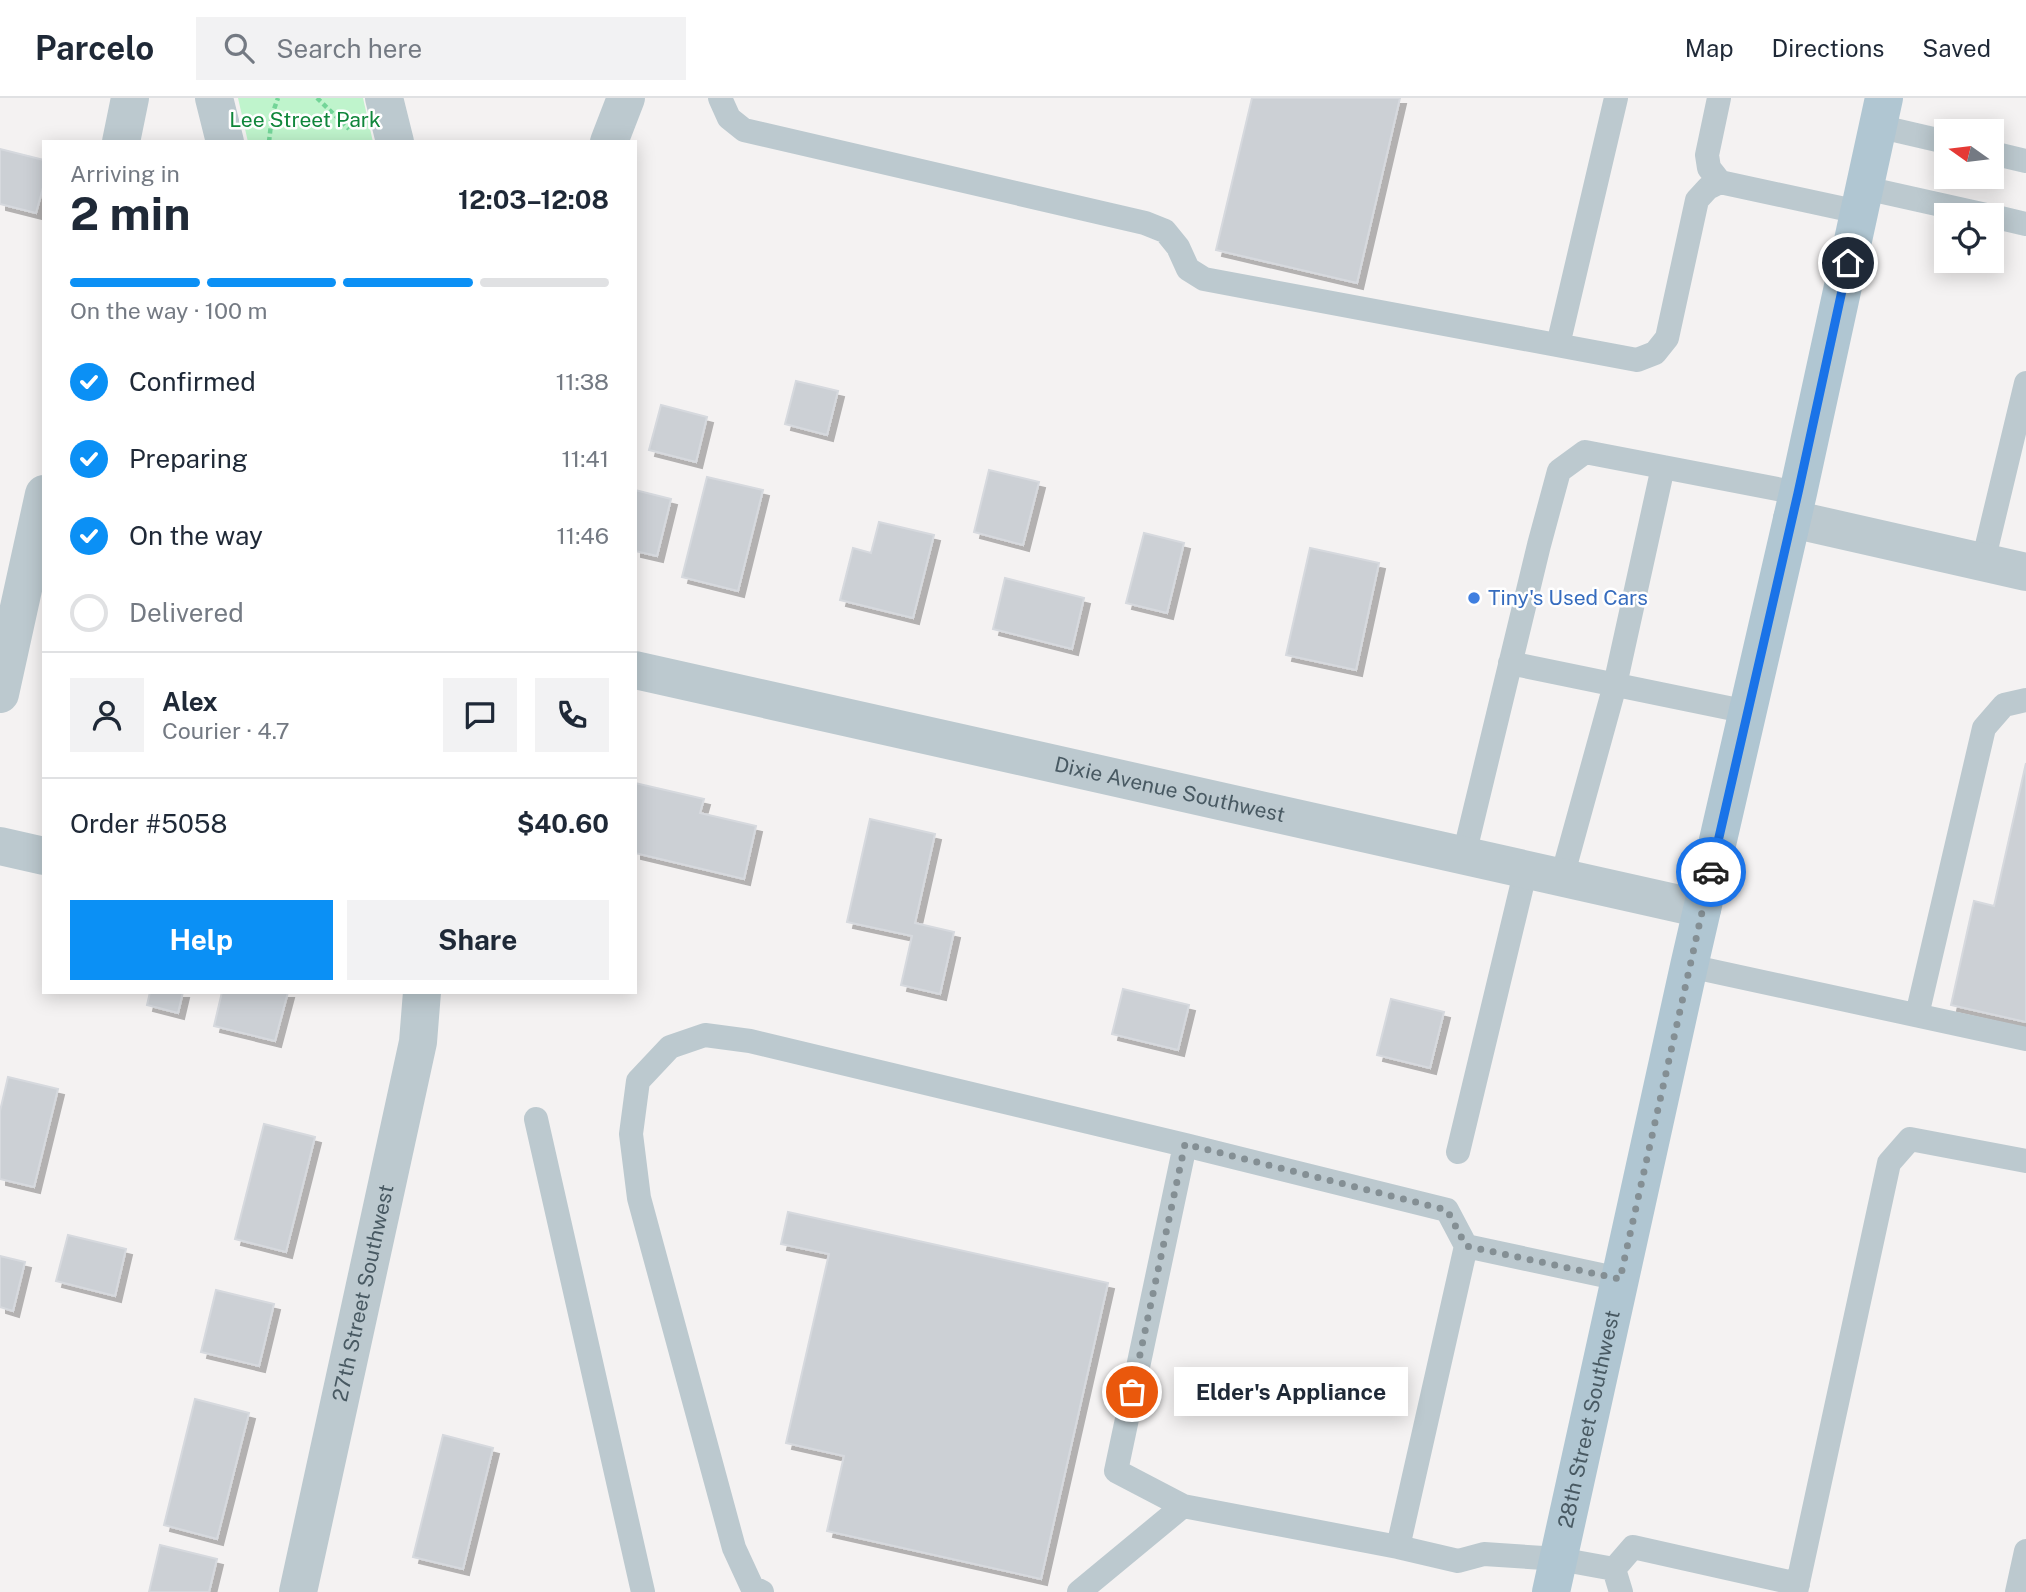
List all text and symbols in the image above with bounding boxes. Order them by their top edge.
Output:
search box [196,17,686,80]
text: Parcelo [35,29,154,67]
icon: search [220,29,258,67]
text: Search here [276,33,422,64]
text: Map [1685,34,1734,62]
text: Directions [1772,34,1884,62]
text: Saved [1922,34,1991,62]
park label: Lee Street Park [229,107,381,132]
north arrow [1934,119,2004,189]
map controls [1934,119,2004,273]
text: Arriving in [70,160,180,187]
text: 12:03–12:08 [458,184,609,215]
text: 2 min [70,186,190,240]
button: locate [1934,203,2004,273]
pin [1818,233,1878,293]
icon: home [1829,244,1867,282]
text: On the way · 100 m [70,297,267,324]
icon: check [70,363,108,401]
text: Confirmed [129,366,256,397]
text: 11:38 [556,368,609,395]
icon: check [70,440,108,478]
text: Preparing [129,443,248,474]
text: 11:41 [561,445,609,472]
icon: check [70,517,108,555]
text: On the way [129,520,263,551]
text: 11:46 [556,522,609,549]
place label: Tiny's Used Cars [1488,585,1648,610]
marker: Tiny's Used Cars [1466,590,1482,606]
text: Delivered [129,597,244,628]
button: person [70,678,144,752]
button: chat [443,678,517,752]
button: phone [535,678,609,752]
text: Alex [162,686,218,717]
text: Courier · 4.7 [162,717,290,744]
street label: Dixie Avenue Southwest [1052,751,1287,827]
text: Order #5058 [70,808,227,839]
text: $40.60 [517,808,609,839]
courier [1676,837,1746,907]
icon: car [1692,853,1730,891]
button: Help [70,900,333,980]
button: Share [347,900,609,980]
street label: 27th Street Southwest [327,1182,399,1404]
street label: 28th Street Southwest [1552,1308,1625,1530]
pin [1102,1362,1162,1422]
callout: Elder's Appliance [1174,1368,1408,1416]
icon: bag [1113,1373,1151,1411]
text: Elder's Appliance [1196,1378,1386,1405]

